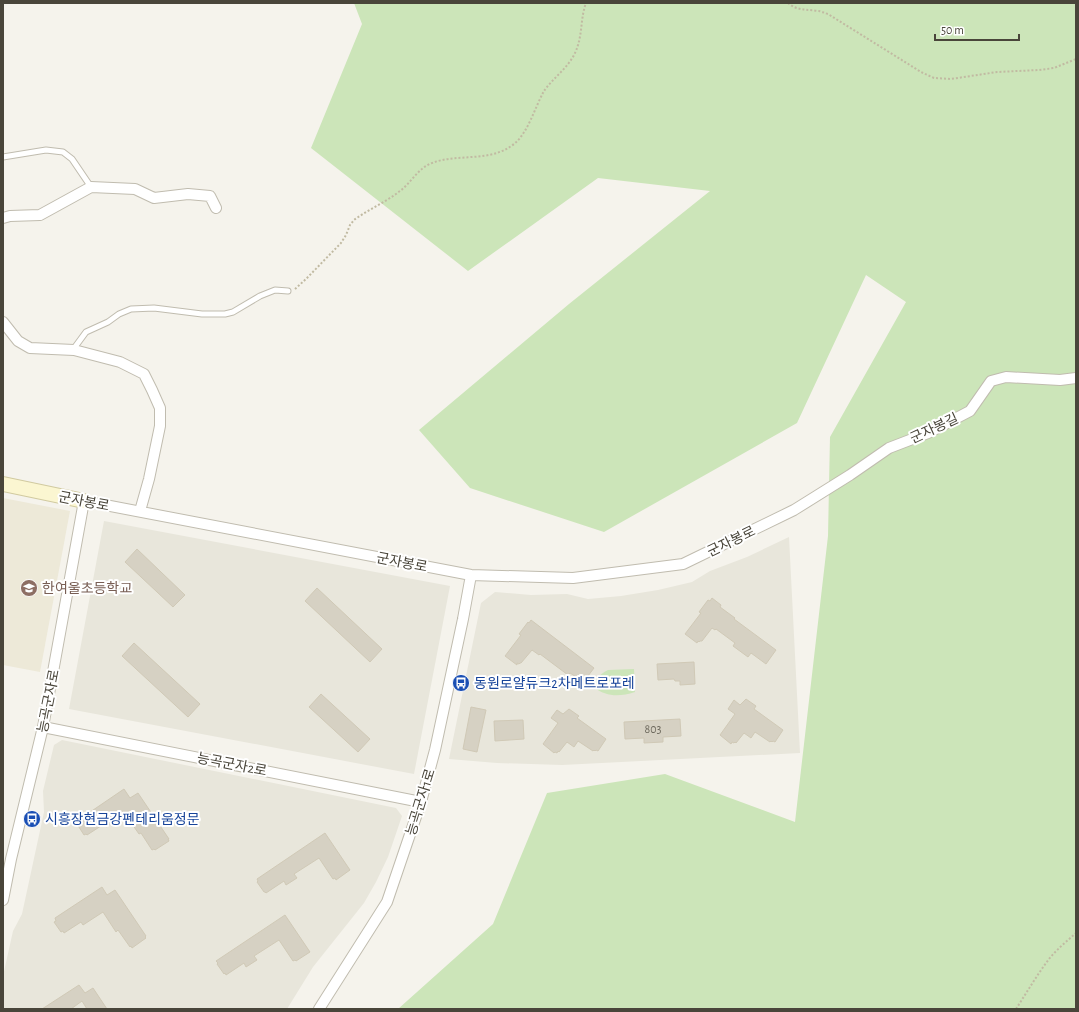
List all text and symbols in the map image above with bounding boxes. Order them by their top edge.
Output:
scale bar [935,16,1019,42]
text: 50 m [941,24,964,36]
street label: 군자봉길 [908,411,961,446]
street label: 군자봉로 [57,489,111,514]
street label: 군자봉로 [705,523,758,559]
street label: 군자봉로 [375,550,429,575]
school or university icon: 한여울초등학교 [19,578,39,598]
place label: 한여울초등학교 [42,580,132,596]
street label: 능곡군자로 [35,668,62,734]
bus stop icon: 동원로얄듀크2차메트로포레 [451,673,471,693]
place label: 동원로얄듀크2차메트로포레 [474,676,635,691]
house number: 803 [645,723,662,735]
street label: 능곡군자2로 [196,750,268,779]
street label: 능곡군자1로 [403,767,438,837]
bus stop icon: 시흥장현금강펜테리움정문 [22,809,42,829]
place label: 시흥장현금강펜테리움정문 [45,811,200,827]

